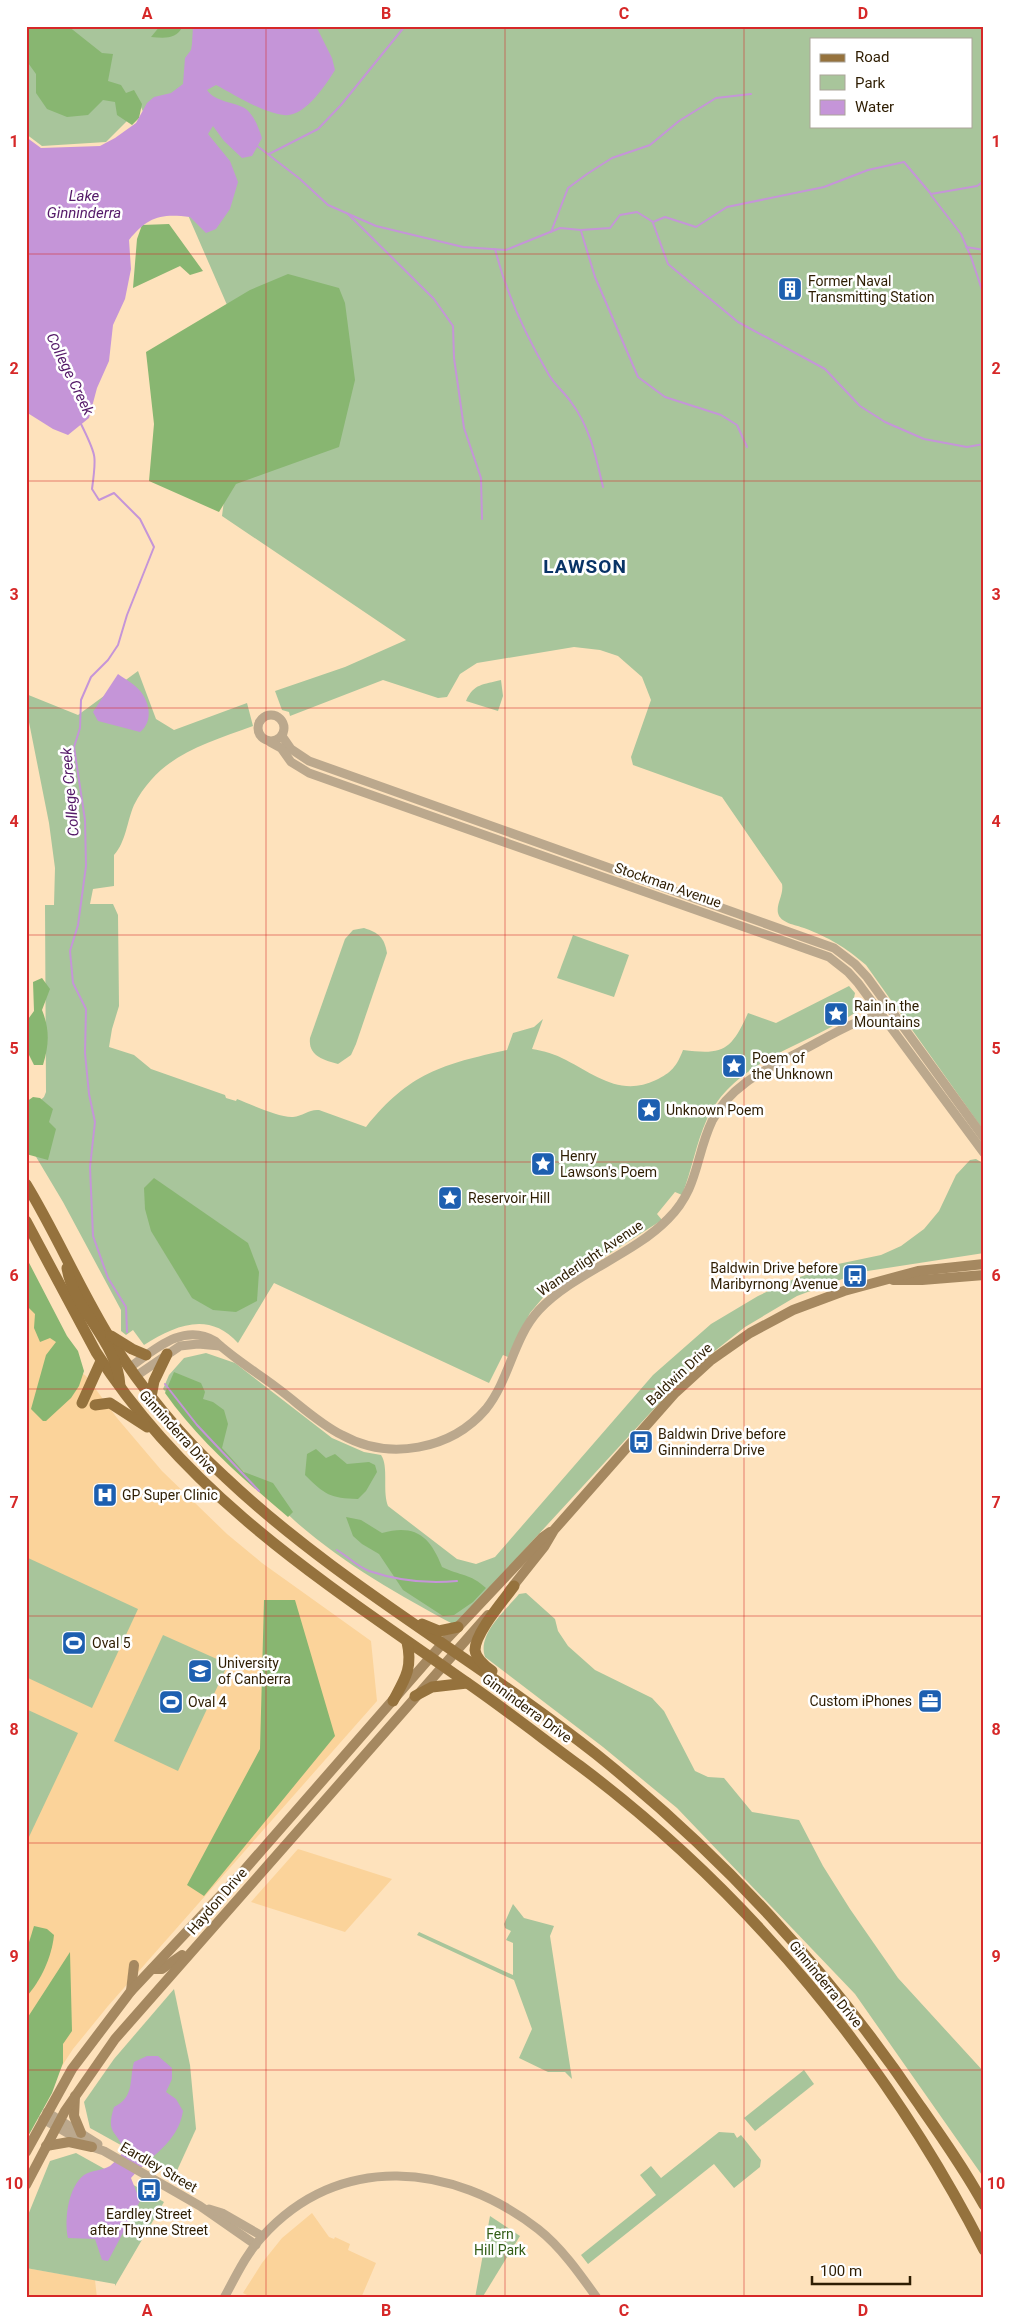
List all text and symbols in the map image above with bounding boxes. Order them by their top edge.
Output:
text: A [142,4,153,23]
text: B [381,4,391,23]
text: C [619,4,629,23]
text: D [858,4,868,23]
legend [810,38,972,128]
text: Road [855,48,889,66]
text: Park [855,74,886,92]
text: Water [855,98,894,116]
text: 1 [9,132,19,151]
text: 1 [991,132,1001,151]
water label: Lake Ginninderra [47,187,121,222]
place label: Former Naval Transmitting Station [808,273,934,305]
building icon: Former Naval Transmitting Station [777,276,803,302]
water label: College Creek [42,330,98,419]
text: 2 [9,359,19,378]
text: 2 [991,359,1001,378]
district label: LAWSON [543,555,627,578]
text: 3 [9,585,19,604]
text: 3 [991,585,1001,604]
water label: College Creek [57,746,83,837]
text: 4 [9,812,19,831]
text: 4 [991,812,1001,831]
street label: Stockman Avenue [612,859,724,911]
place label: Rain in the Mountains [854,998,920,1030]
place icon: Rain in the Mountains [823,1001,849,1027]
text: 5 [9,1039,19,1058]
text: 5 [991,1039,1001,1058]
place label: Poem of the Unknown [752,1050,833,1082]
place icon: Poem of the Unknown [721,1053,747,1079]
place icon: Unknown Poem [636,1097,662,1123]
place label: Unknown Poem [666,1102,764,1118]
place label: Henry Lawson's Poem [560,1148,657,1180]
place icon: Henry Lawson's Poem [530,1151,556,1177]
place icon: Reservoir Hill [437,1185,463,1211]
place label: Reservoir Hill [468,1190,550,1206]
street label: Wanderlight Avenue [534,1217,646,1299]
place label: Baldwin Drive before Maribyrnong Avenue [710,1260,838,1292]
bus stop icon: Baldwin Drive before Maribyrnong Avenue [842,1263,868,1289]
text: 6 [9,1266,19,1285]
text: 6 [991,1266,1001,1285]
street label: Baldwin Drive [643,1339,715,1409]
street label: Ginninderra Drive [136,1387,220,1477]
place label: Baldwin Drive before Ginninderra Drive [658,1426,786,1458]
bus stop icon: Baldwin Drive before Ginninderra Drive [628,1429,654,1455]
hospital icon: GP Super Clinic [92,1482,118,1508]
place label: GP Super Clinic [122,1487,218,1503]
text: 7 [9,1493,19,1512]
text: 7 [991,1493,1001,1512]
sports icon: Oval 5 [61,1630,87,1656]
place label: Oval 5 [92,1635,131,1651]
place label: University of Canberra [218,1655,291,1687]
school or university icon: University of Canberra [187,1658,213,1684]
street label: Ginninderra Drive [479,1670,575,1746]
office icon: Custom iPhones [917,1688,943,1714]
sports icon: Oval 4 [158,1689,184,1715]
place label: Custom iPhones [809,1693,912,1709]
place label: Oval 4 [188,1694,227,1710]
text: 8 [9,1720,19,1739]
text: 8 [991,1720,1001,1739]
street label: Haydon Drive [184,1865,250,1937]
street label: Ginninderra Drive [786,1938,866,2030]
text: 9 [9,1947,19,1966]
text: 9 [991,1947,1001,1966]
street label: Eardley Street [118,2139,201,2196]
text: 10 [5,2174,23,2193]
text: 10 [987,2174,1005,2193]
bus stop icon: Eardley Street after Thynne Street [136,2177,162,2203]
place label: Eardley Street after Thynne Street [90,2206,209,2238]
park label: Fern Hill Park [474,2226,527,2258]
scale bar [812,2254,910,2286]
text: 100 m [820,2262,862,2280]
text: A [142,2301,153,2320]
text: B [381,2301,391,2320]
text: C [619,2301,629,2320]
text: D [858,2301,868,2320]

